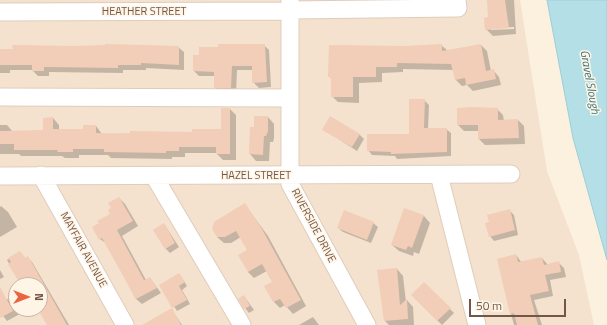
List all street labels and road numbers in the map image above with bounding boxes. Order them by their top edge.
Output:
street label: HEATHER STREET [102,5,186,19]
street label: HAZEL STREET [221,169,291,183]
street label: RIVERSIDE DRIVE [288,187,338,265]
street label: MAYFAIR AVENUE [57,210,109,290]

